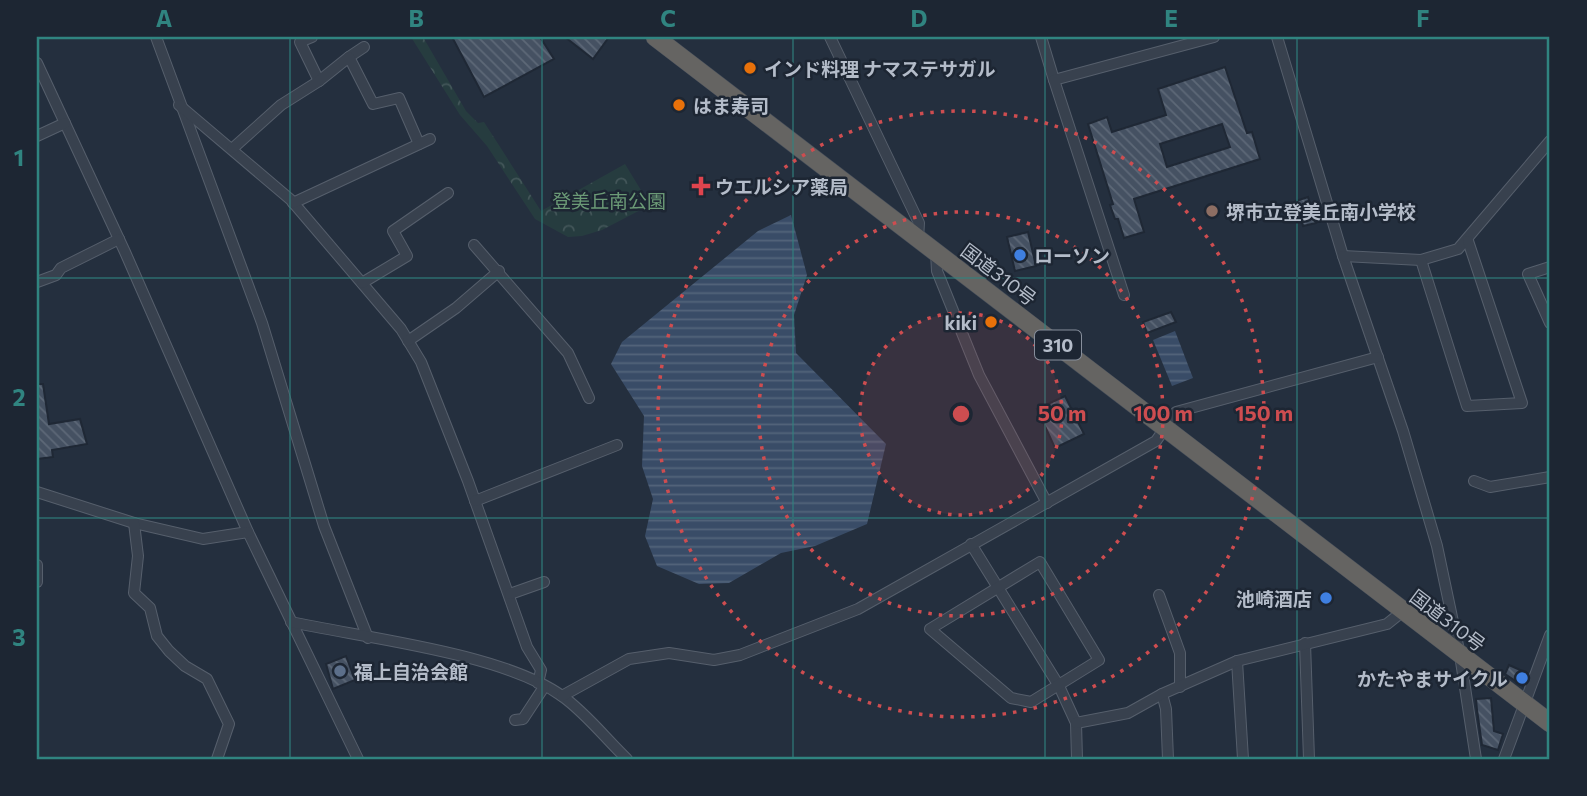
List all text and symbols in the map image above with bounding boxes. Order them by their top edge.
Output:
text: A [156,4,173,32]
text: B [408,4,424,32]
text: C [660,4,676,32]
text: D [911,4,928,32]
text: E [1164,4,1178,32]
text: F [1416,4,1430,32]
place label: インド料理 ナマステサガル [764,57,996,80]
marker: インド料理 ナマステサガル [742,60,758,76]
place label: はま寿司 [693,94,769,117]
marker: はま寿司 [671,97,687,113]
text: 1 [14,143,24,171]
place label: ウエルシア薬局 [715,175,848,198]
marker: ウエルシア薬局 [693,178,709,194]
park label: 登美丘南公園 [552,189,666,212]
place label: 堺市立登美丘南小学校 [1226,200,1416,223]
marker: 堺市立登美丘南小学校 [1204,203,1220,219]
street label: 国道310号 [957,238,1041,310]
place label: ローソン [1034,244,1110,267]
marker: ローソン [1012,247,1028,263]
place label: kiki [945,311,977,334]
marker: kiki [983,314,999,330]
road number: 310 [1035,330,1081,360]
text: 2 [12,383,26,411]
text: 50 m [1038,400,1086,425]
text: 100 m [1133,400,1193,425]
text: 150 m [1235,400,1293,425]
centre of rings [949,402,973,426]
street label: 国道310号 [1406,584,1490,656]
place label: 池崎酒店 [1236,587,1312,610]
marker: 池崎酒店 [1318,590,1334,606]
text: 3 [12,623,26,651]
place label: 福上自治会館 [354,660,468,683]
marker: 福上自治会館 [332,663,348,679]
place label: かたやまサイクル [1357,667,1508,690]
marker: かたやまサイクル [1514,670,1530,686]

